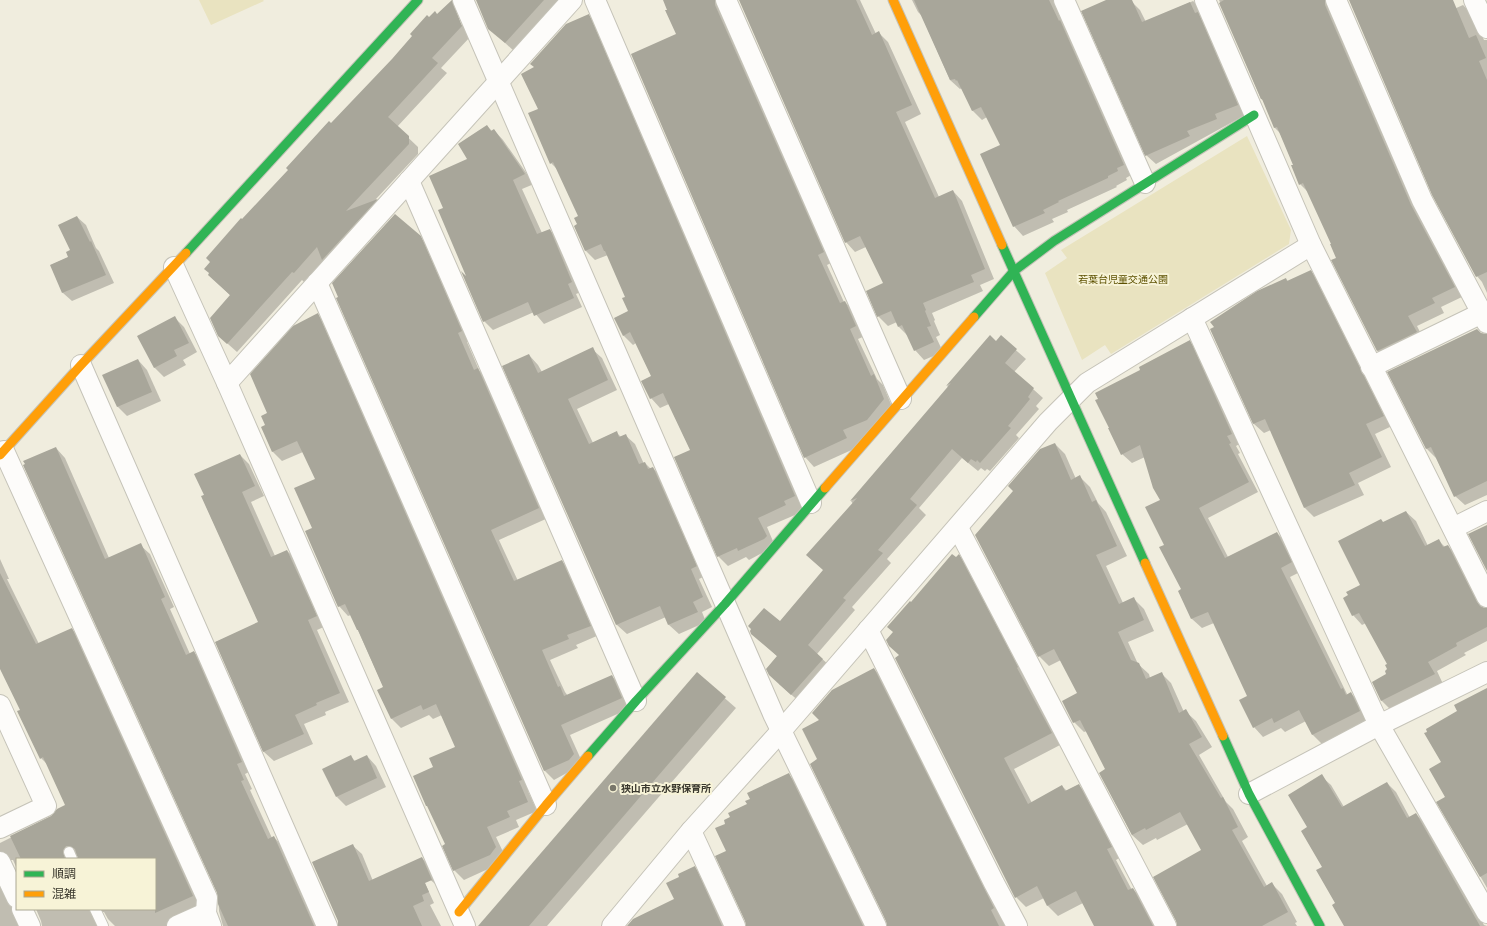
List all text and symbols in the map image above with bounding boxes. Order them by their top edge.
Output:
park label: 若葉台児童交通公園 [1078,273,1168,286]
place label: 狭山市立水野保育所 [621,782,711,795]
marker: 狭山市立水野保育所 [608,783,618,793]
legend [16,858,156,910]
text: 順調 [52,866,76,881]
text: 混雑 [52,886,76,901]

